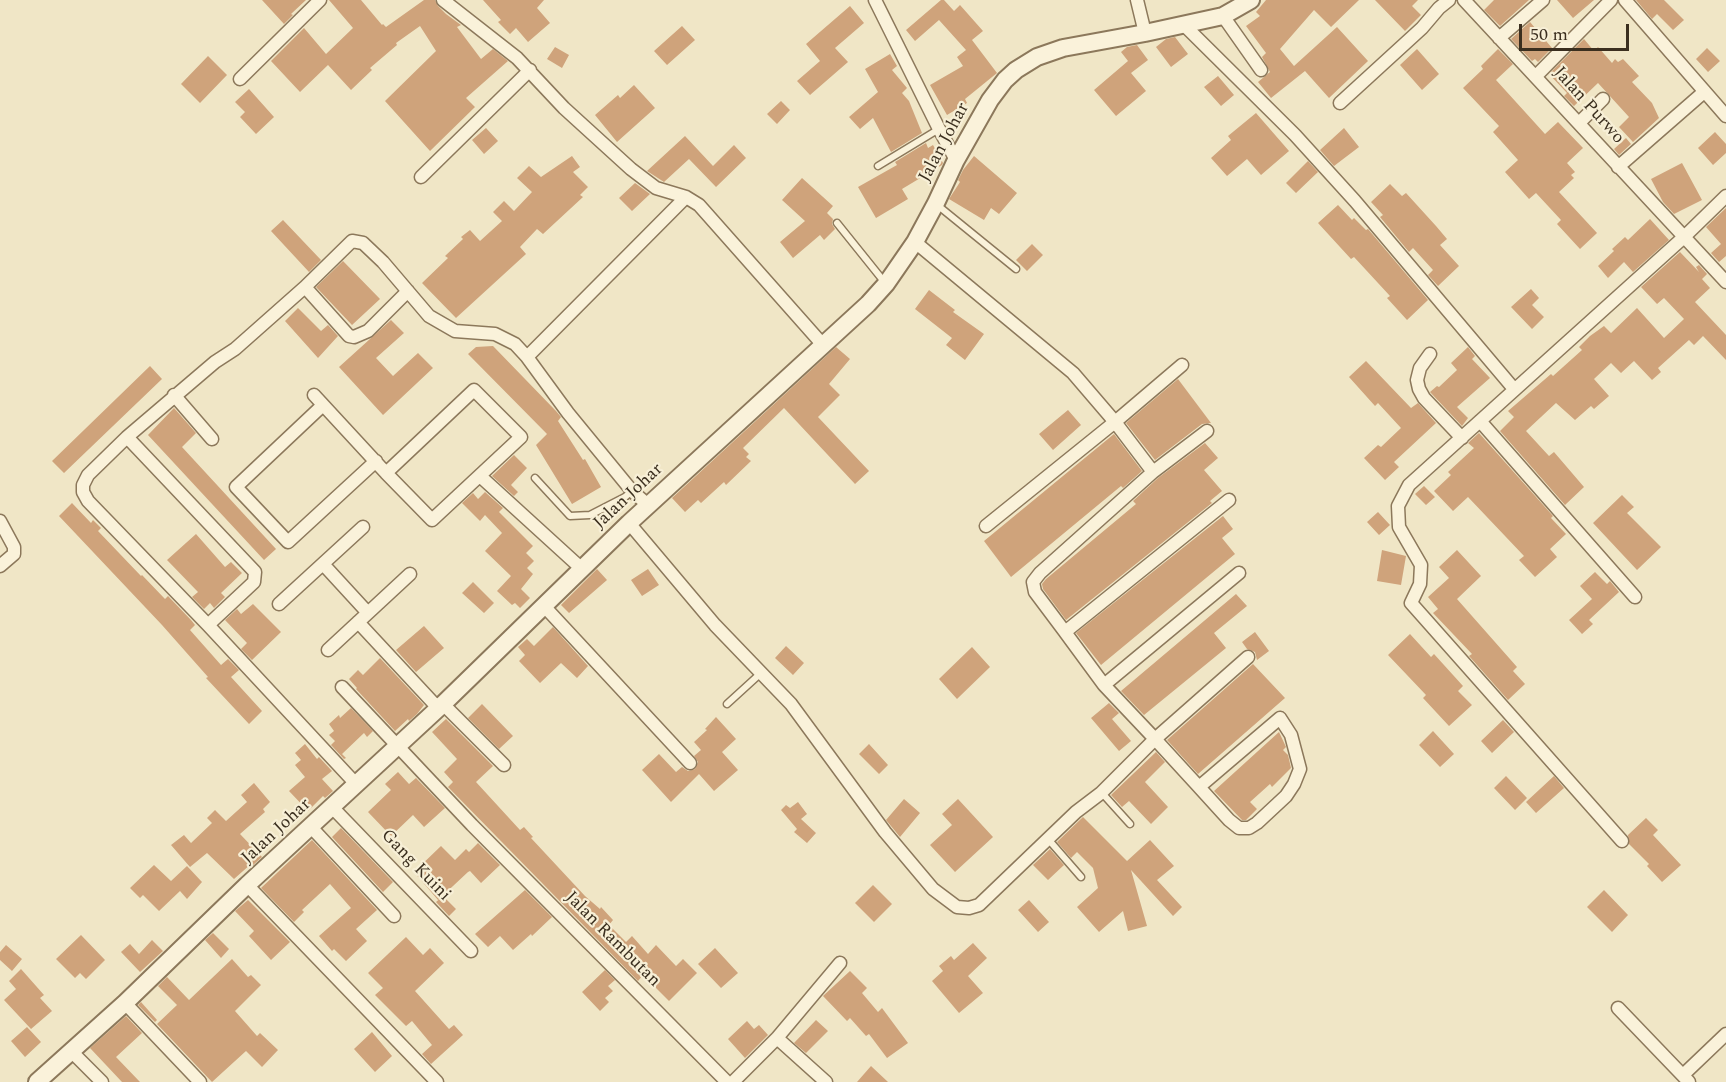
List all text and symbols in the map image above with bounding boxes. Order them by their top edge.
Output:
scale bar [1522,12,1632,50]
text: 50 m [1530,21,1568,48]
street label: Jalan Purwo [1548,63,1628,149]
street label: Jalan Johar [915,100,975,186]
street label: Jalan Johar [590,459,668,535]
street label: Jalan Johar [238,794,316,870]
street label: Gang Kuini [375,826,455,906]
street label: Jalan Rambutan [560,888,664,992]

